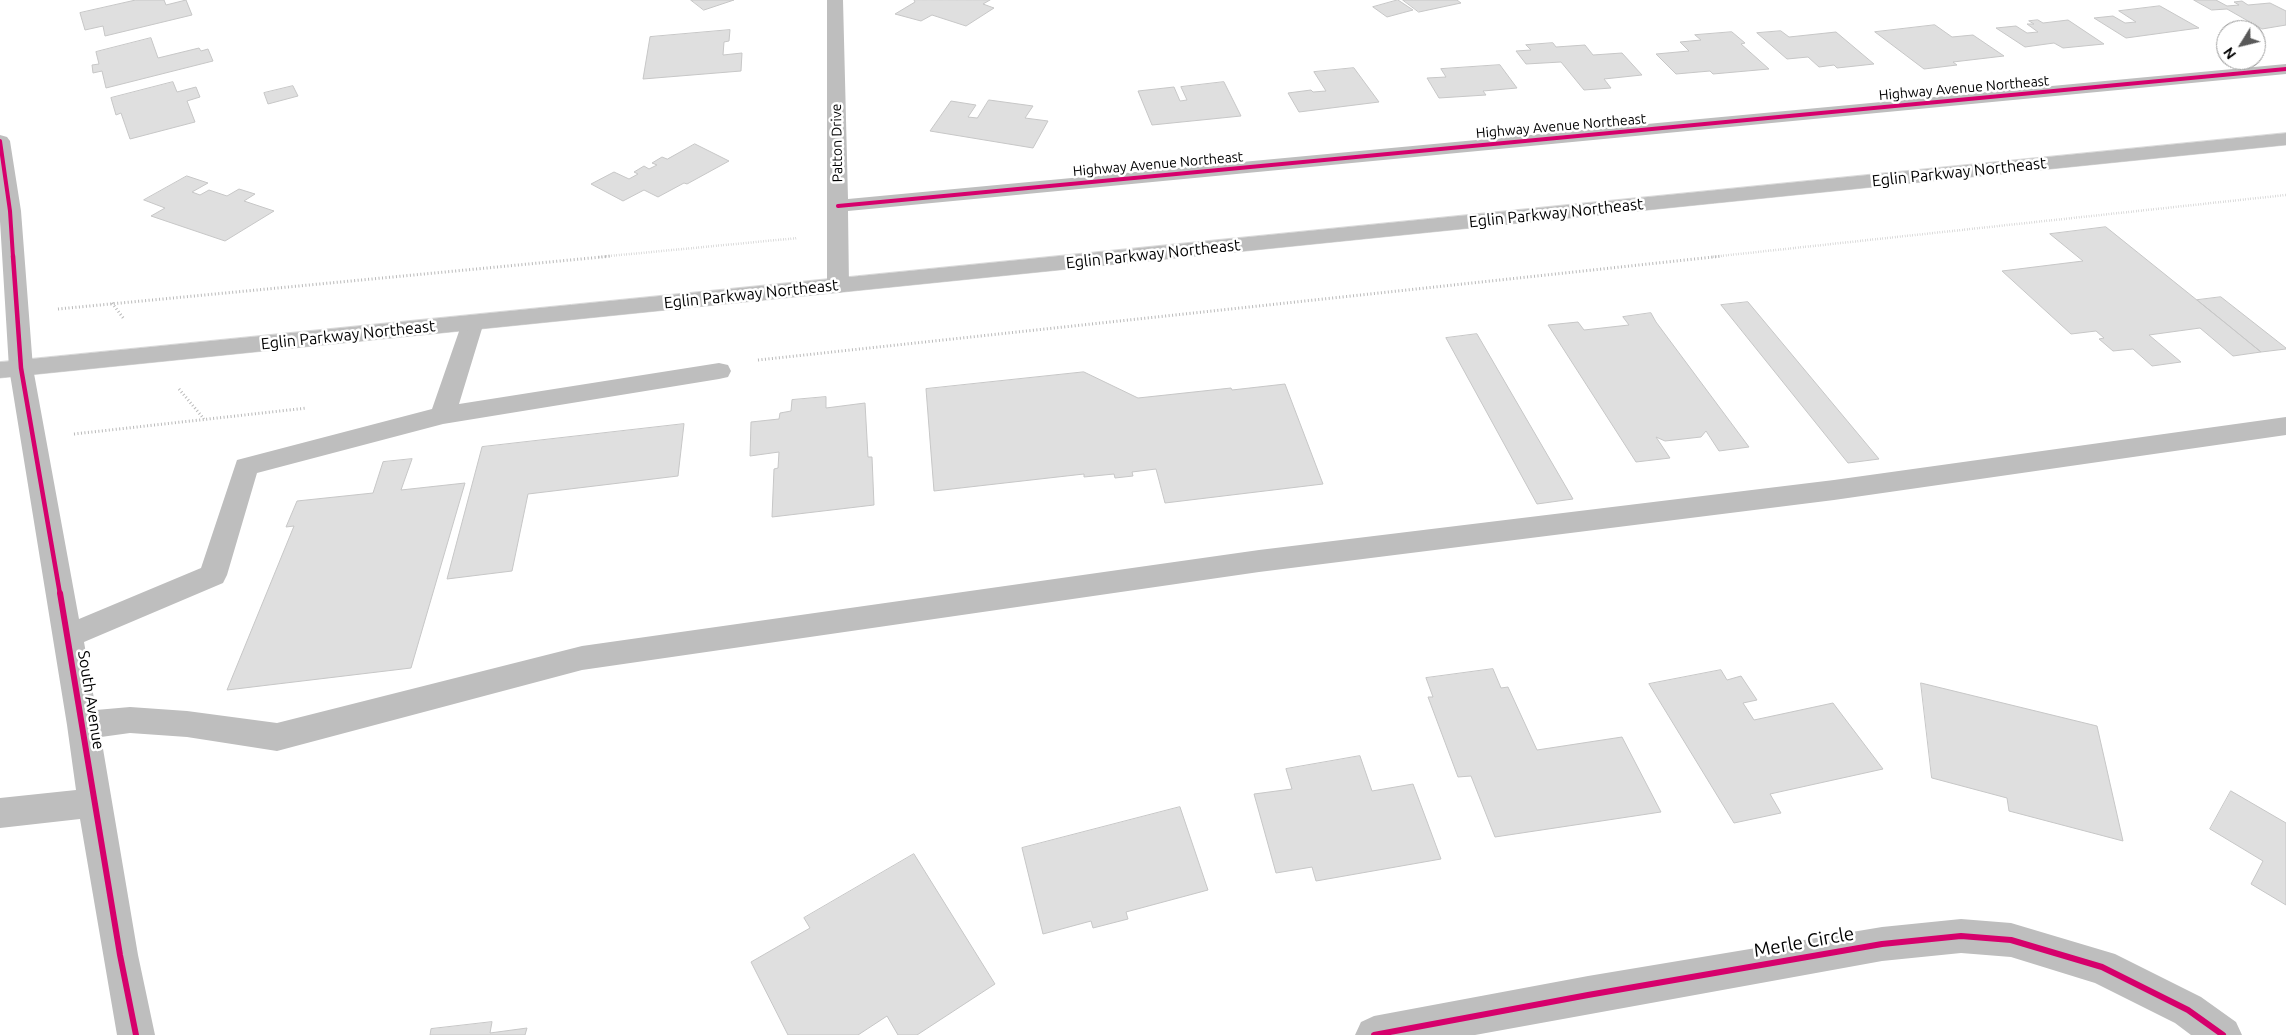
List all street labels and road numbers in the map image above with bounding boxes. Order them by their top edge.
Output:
street label: Highway Avenue Northeast [1878,72,2050,104]
street label: Patton Drive [828,103,846,183]
street label: Highway Avenue Northeast [1475,110,1647,142]
street label: Highway Avenue Northeast [1072,148,1244,180]
street label: Eglin Parkway Northeast [1871,153,2047,191]
street label: Eglin Parkway Northeast [1468,194,1644,232]
street label: Eglin Parkway Northeast [1065,235,1241,273]
street label: Eglin Parkway Northeast [663,275,839,313]
street label: Eglin Parkway Northeast [260,316,436,354]
street label: South Avenue [74,649,108,751]
street label: Merle Circle [1752,922,1856,962]

